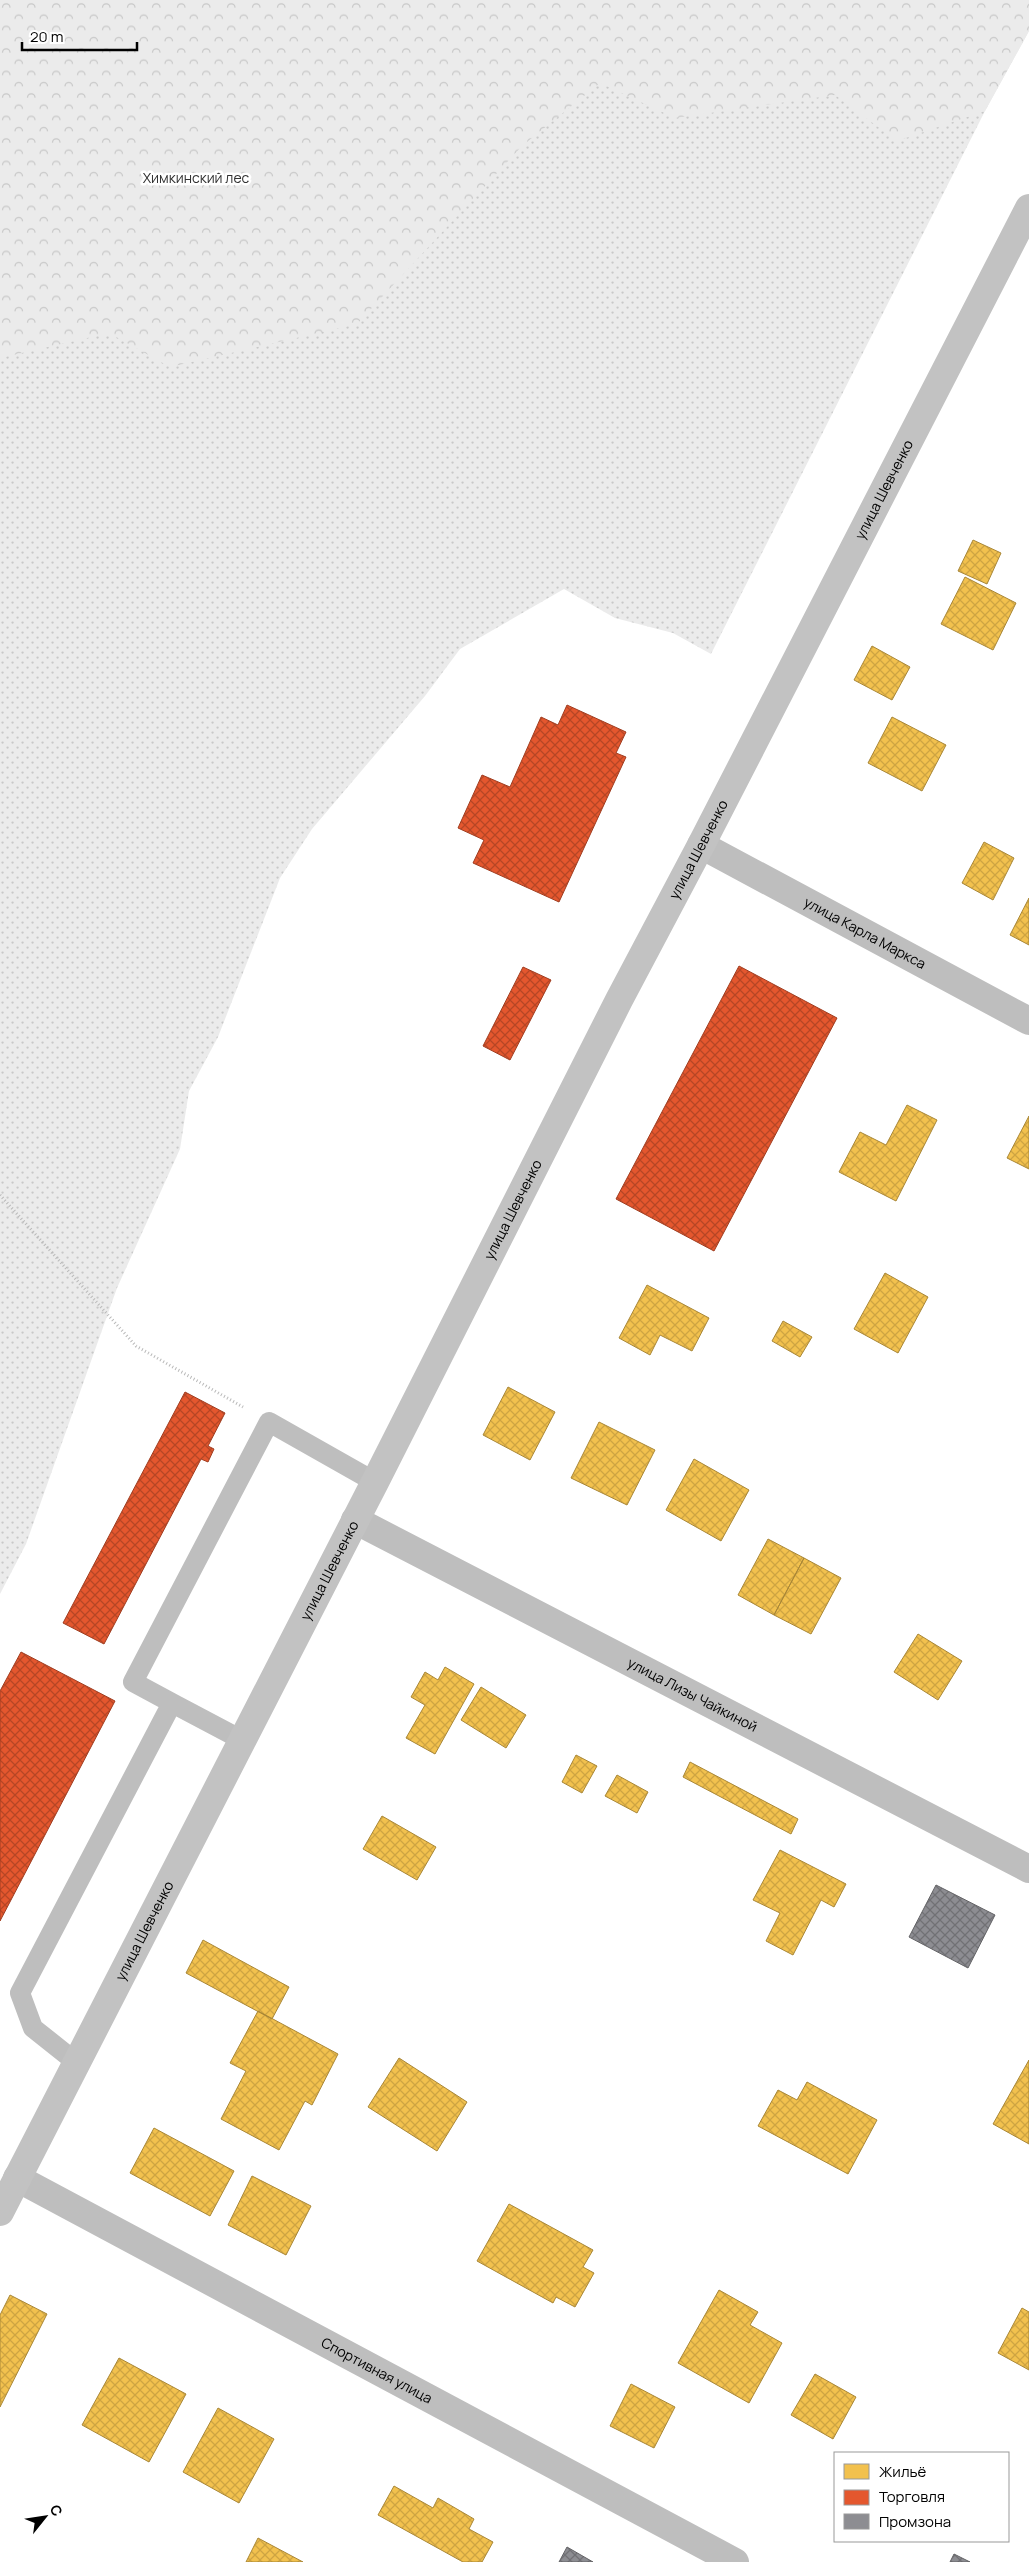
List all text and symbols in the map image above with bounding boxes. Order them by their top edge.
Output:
scale bar [22,20,138,52]
text: 20 m [30,26,63,47]
park label: Химкинский лес [143,168,250,187]
street label: улица Шевченко [850,436,917,543]
street label: улица Шевченко [664,796,732,902]
street label: улица Карла Маркса [801,892,929,973]
street label: улица Шевченко [479,1156,546,1263]
street label: улица Шевченко [295,1517,363,1624]
street label: улица Лизы Чайкиной [624,1653,761,1736]
street label: улица Шевченко [110,1877,178,1984]
street label: Спортивная улица [318,2333,436,2407]
legend [834,2452,1009,2542]
text: Жильё [879,2461,927,2482]
text: Торговля [879,2486,945,2507]
north arrow [20,2492,70,2542]
text: С [46,2501,68,2519]
text: Промзона [879,2511,951,2532]

